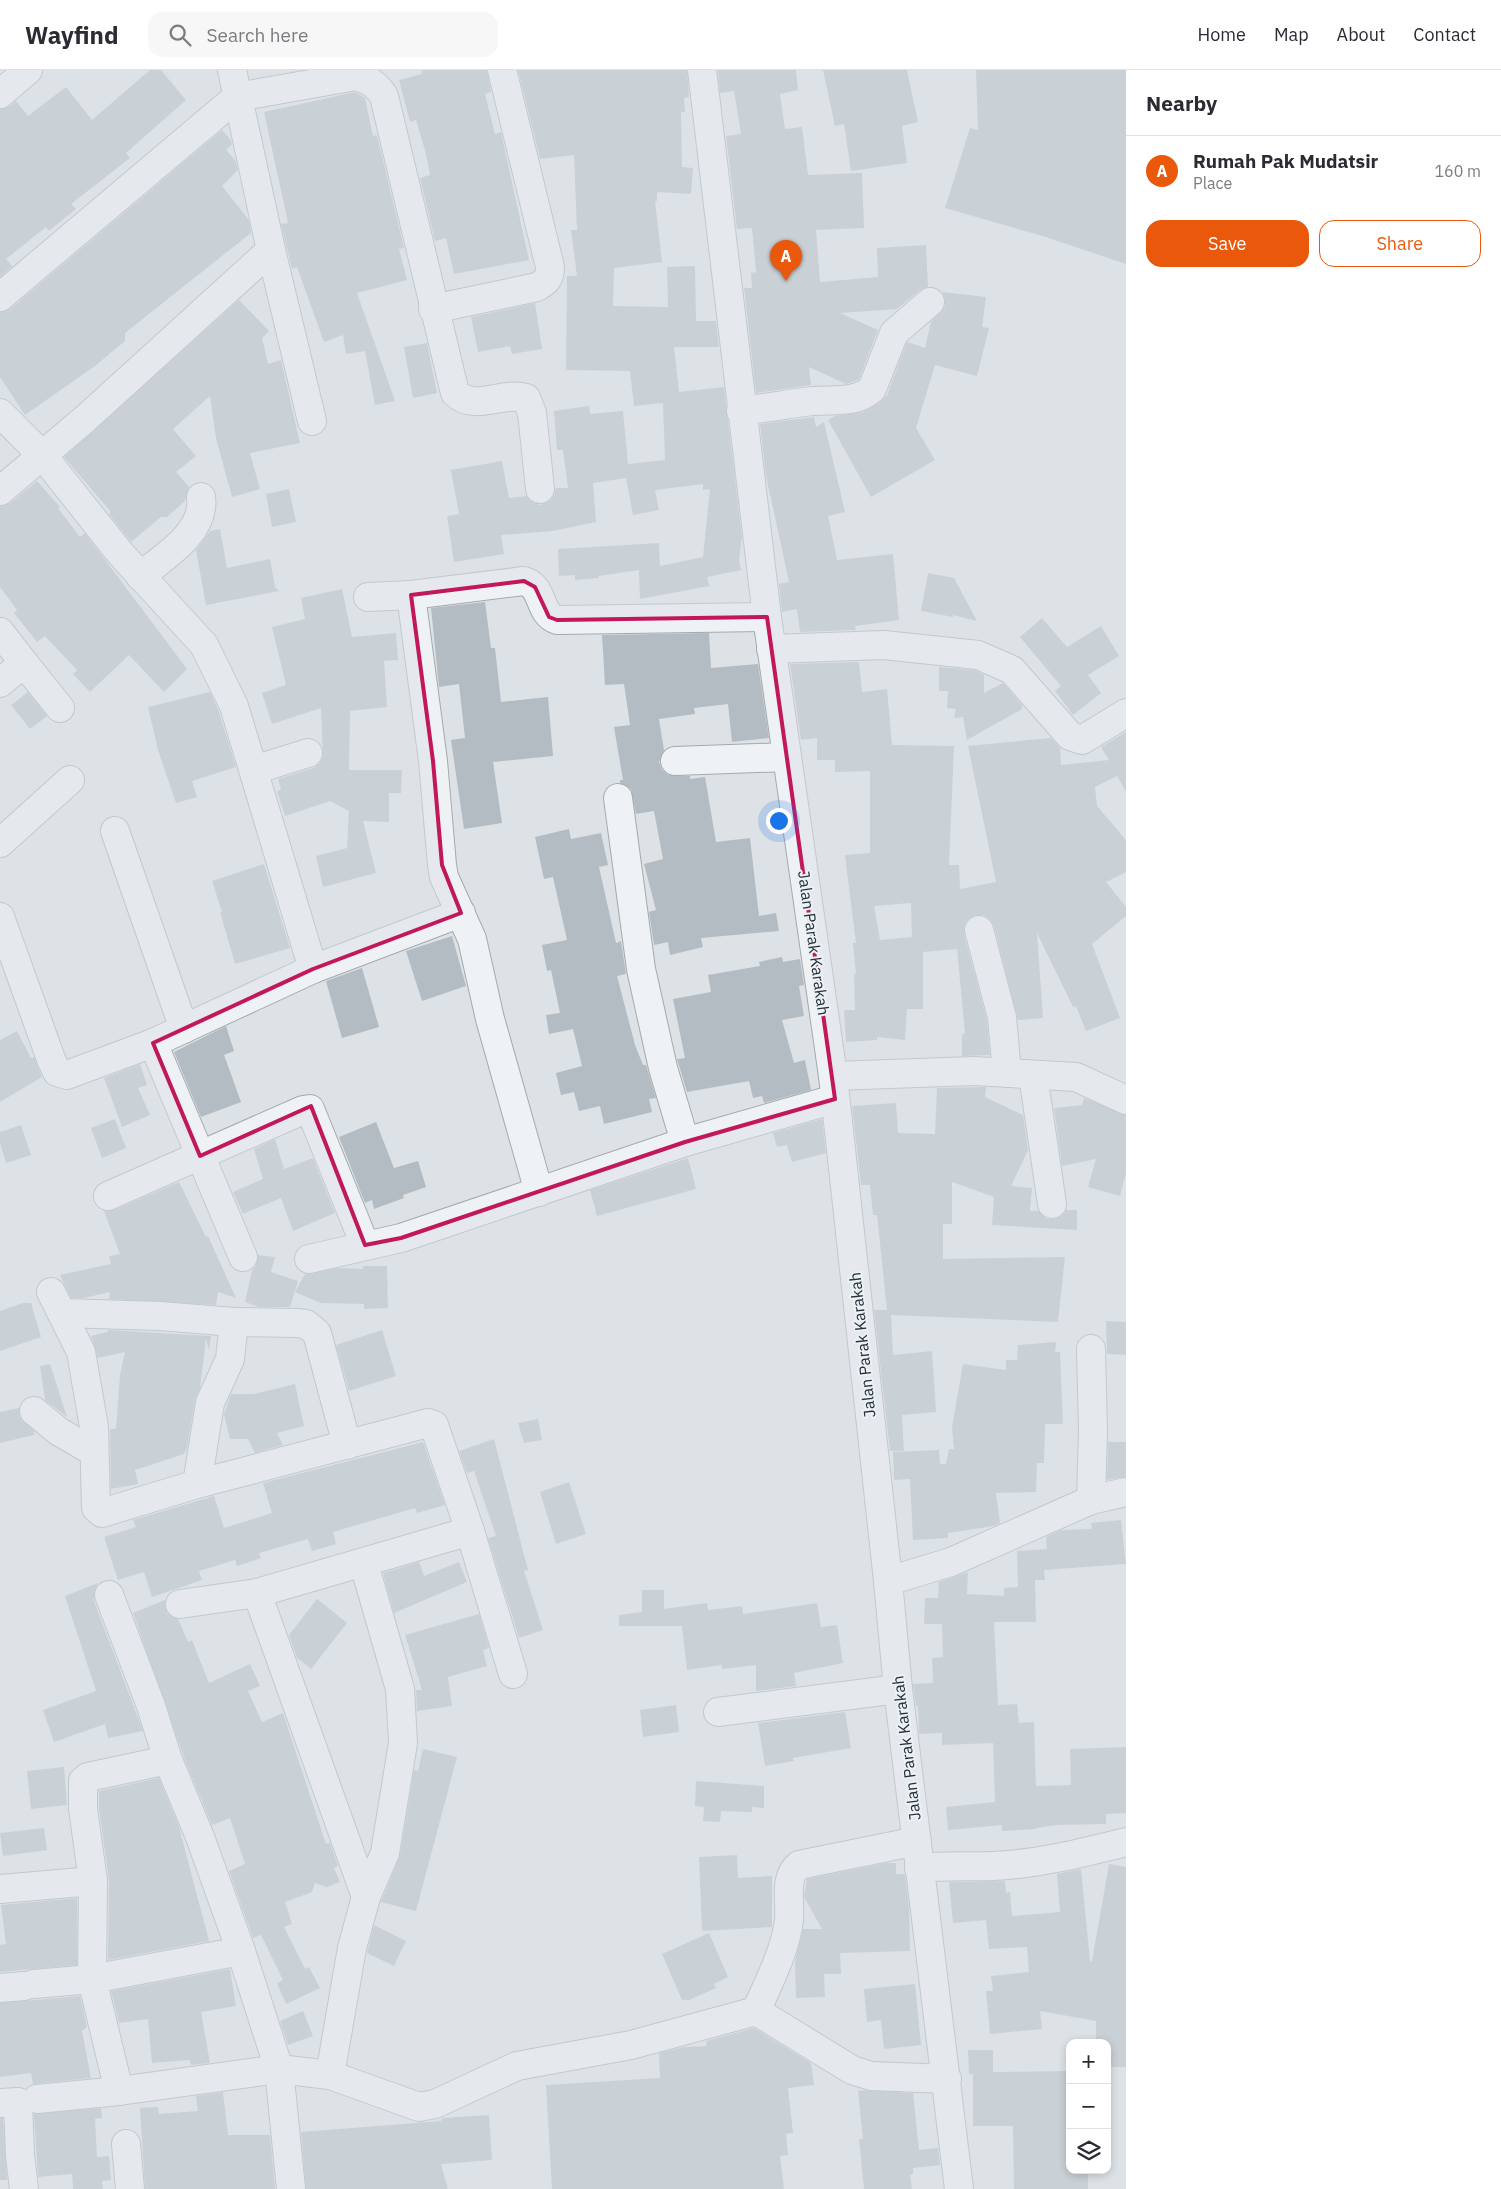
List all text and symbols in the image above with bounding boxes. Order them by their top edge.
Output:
search box [148,12,498,57]
text: Wayfind [25,19,118,51]
icon: search [166,21,194,49]
text: Search here [206,23,308,47]
text: Home [1198,23,1246,46]
text: Map [1274,23,1309,46]
text: About [1337,23,1385,46]
text: Contact [1413,23,1476,46]
text: Nearby [1146,89,1217,117]
text: Rumah Pak Mudatsir [1193,149,1378,173]
text: A [1157,161,1167,181]
text: 160 m [1434,161,1481,181]
text: Place [1193,173,1232,193]
button: Save [1146,220,1309,267]
button: Share [1319,220,1481,267]
pin: A [770,240,802,281]
your location [766,808,792,834]
street label: Jalan Parak Karakah [794,869,834,1017]
street label: Jalan Parak Karakah [844,1271,880,1419]
street label: Jalan Parak Karakah [887,1674,925,1822]
map controls [1066,2039,1111,2174]
button: + [1066,2039,1111,2084]
button: − [1066,2084,1111,2129]
button: layers [1066,2129,1111,2174]

